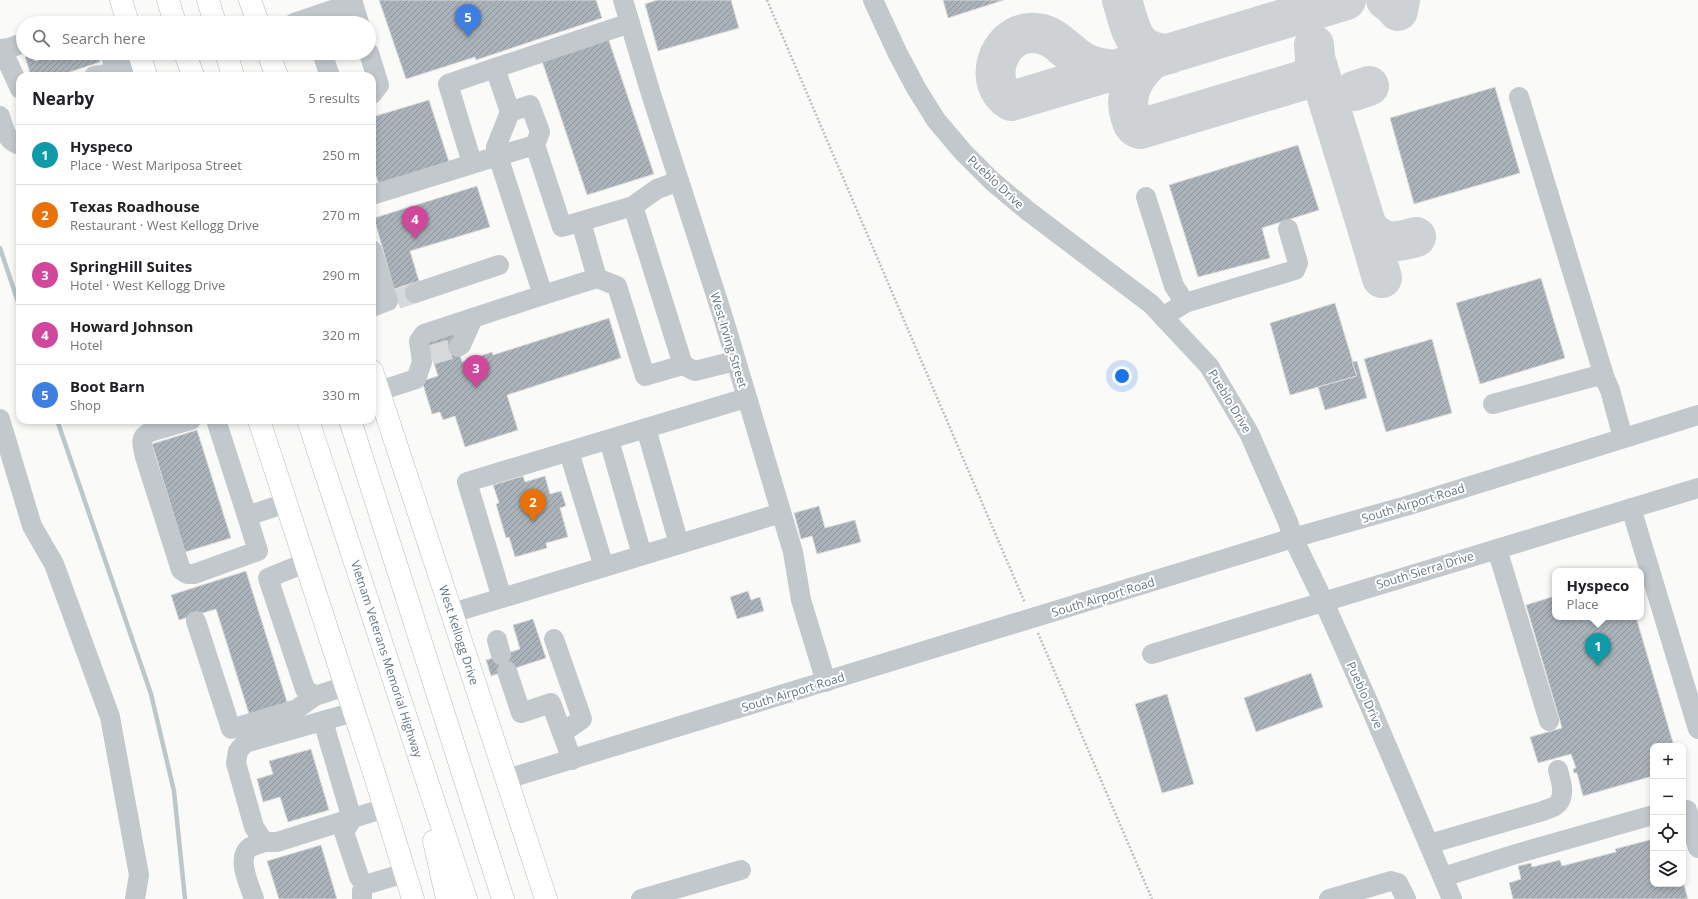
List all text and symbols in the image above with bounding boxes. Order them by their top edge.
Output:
pin: 5 [455,4,481,37]
search box [16,16,376,60]
icon: search [30,27,52,49]
text: Search here [62,28,146,48]
text: Nearby [32,87,94,110]
text: 5 results [308,89,360,107]
text: Hyspeco [70,136,133,156]
text: 1 [41,146,49,164]
text: 250 m [322,146,360,164]
street label: Pueblo Drive [964,151,1028,213]
text: Place · West Mariposa Street [70,156,242,174]
text: Texas Roadhouse [70,196,200,216]
text: 2 [41,206,49,224]
text: 270 m [322,206,360,224]
pin: 4 [402,206,428,239]
text: Restaurant · West Kellogg Drive [70,216,259,234]
text: SpringHill Suites [70,256,192,276]
text: 3 [41,266,49,284]
text: 290 m [322,266,360,284]
text: Hotel · West Kellogg Drive [70,276,225,294]
street label: West Irving Street [706,290,752,390]
text: Howard Johnson [70,316,193,336]
text: 4 [41,326,49,344]
text: 320 m [322,326,360,344]
text: Hotel [70,336,103,354]
pin: 3 [463,355,489,388]
your location [1112,366,1132,386]
street label: Pueblo Drive [1204,366,1256,436]
text: Boot Barn [70,376,145,396]
text: 5 [41,386,49,404]
text: 330 m [322,386,360,404]
text: Shop [70,396,101,414]
street label: South Airport Road [1359,479,1467,527]
pin: 2 [520,489,546,522]
street label: South Sierra Drive [1374,547,1476,593]
street label: Vietnam Veterans Memorial Highway [347,558,427,761]
popup [1552,568,1644,620]
street label: South Airport Road [1049,573,1157,621]
text: Hyspeco [1567,575,1629,595]
street label: West Kellogg Drive [435,583,483,687]
text: Place [1567,595,1598,613]
pin: 1 [1585,633,1611,666]
street label: Pueblo Drive [1343,659,1387,731]
street label: South Airport Road [739,668,847,716]
map controls [1650,743,1686,887]
button: + [1650,743,1686,779]
button: − [1650,779,1686,815]
button: locate [1650,815,1686,851]
button: layers [1650,851,1686,887]

